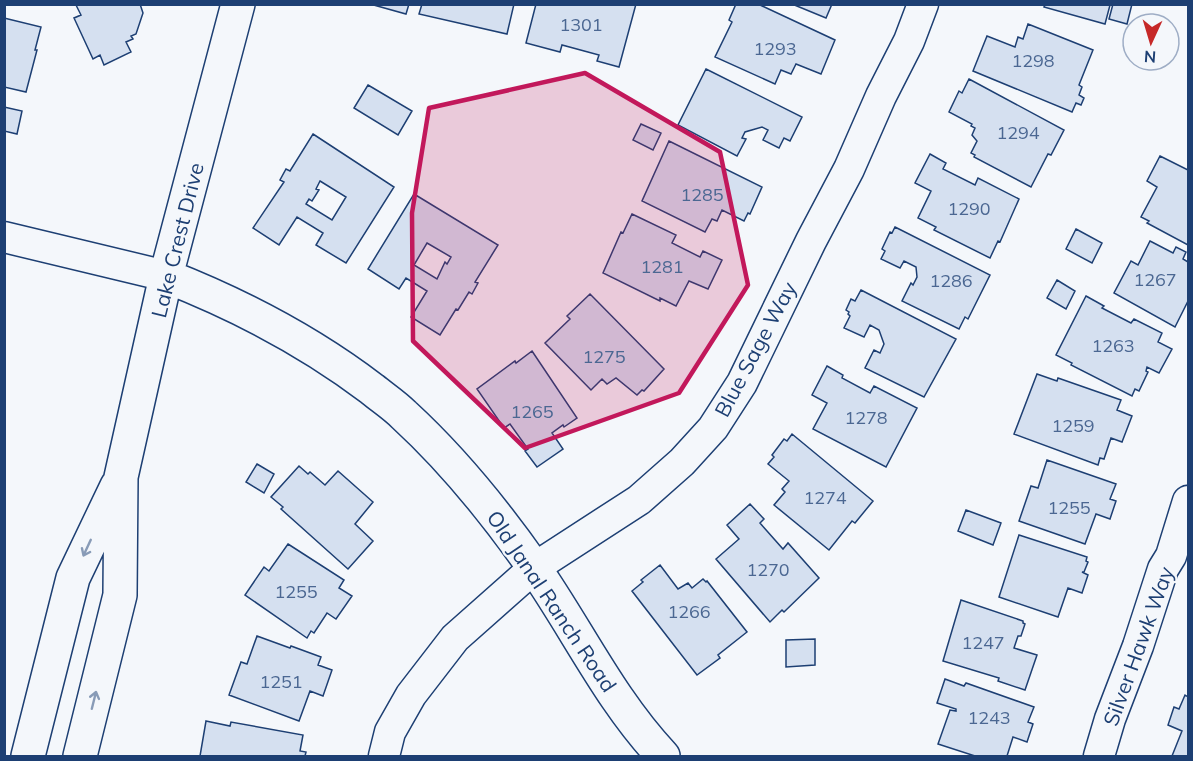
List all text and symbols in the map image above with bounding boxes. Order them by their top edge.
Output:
north arrow [1121,12,1181,72]
house number: 1301 [559,13,603,36]
house number: 1293 [753,37,797,60]
text: N [1143,47,1157,67]
house number: 1298 [1011,49,1055,72]
house number: 1294 [996,121,1040,144]
street label: Lake Crest Drive [145,160,209,320]
house number: 1285 [680,183,724,206]
house number: 1290 [947,197,991,220]
house number: 1281 [640,255,684,278]
house number: 1267 [1133,268,1177,291]
house number: 1286 [929,269,973,292]
street label: Blue Sage Way [708,277,802,421]
house number: 1263 [1091,334,1135,357]
house number: 1275 [582,345,626,368]
house number: 1265 [510,400,554,423]
house number: 1278 [844,406,888,429]
house number: 1259 [1051,414,1095,437]
house number: 1274 [803,486,847,509]
house number: 1255 [1047,496,1091,519]
street label: Old Janal Ranch Road [482,505,622,697]
one-way arrow [81,539,93,557]
house number: 1270 [746,558,790,581]
street label: Silver Hawk Way [1097,563,1179,729]
house number: 1255 [274,580,318,603]
house number: 1266 [667,600,711,623]
house number: 1247 [961,631,1005,654]
house number: 1251 [259,670,303,693]
one-way arrow [89,691,101,710]
house number: 1243 [967,706,1011,729]

